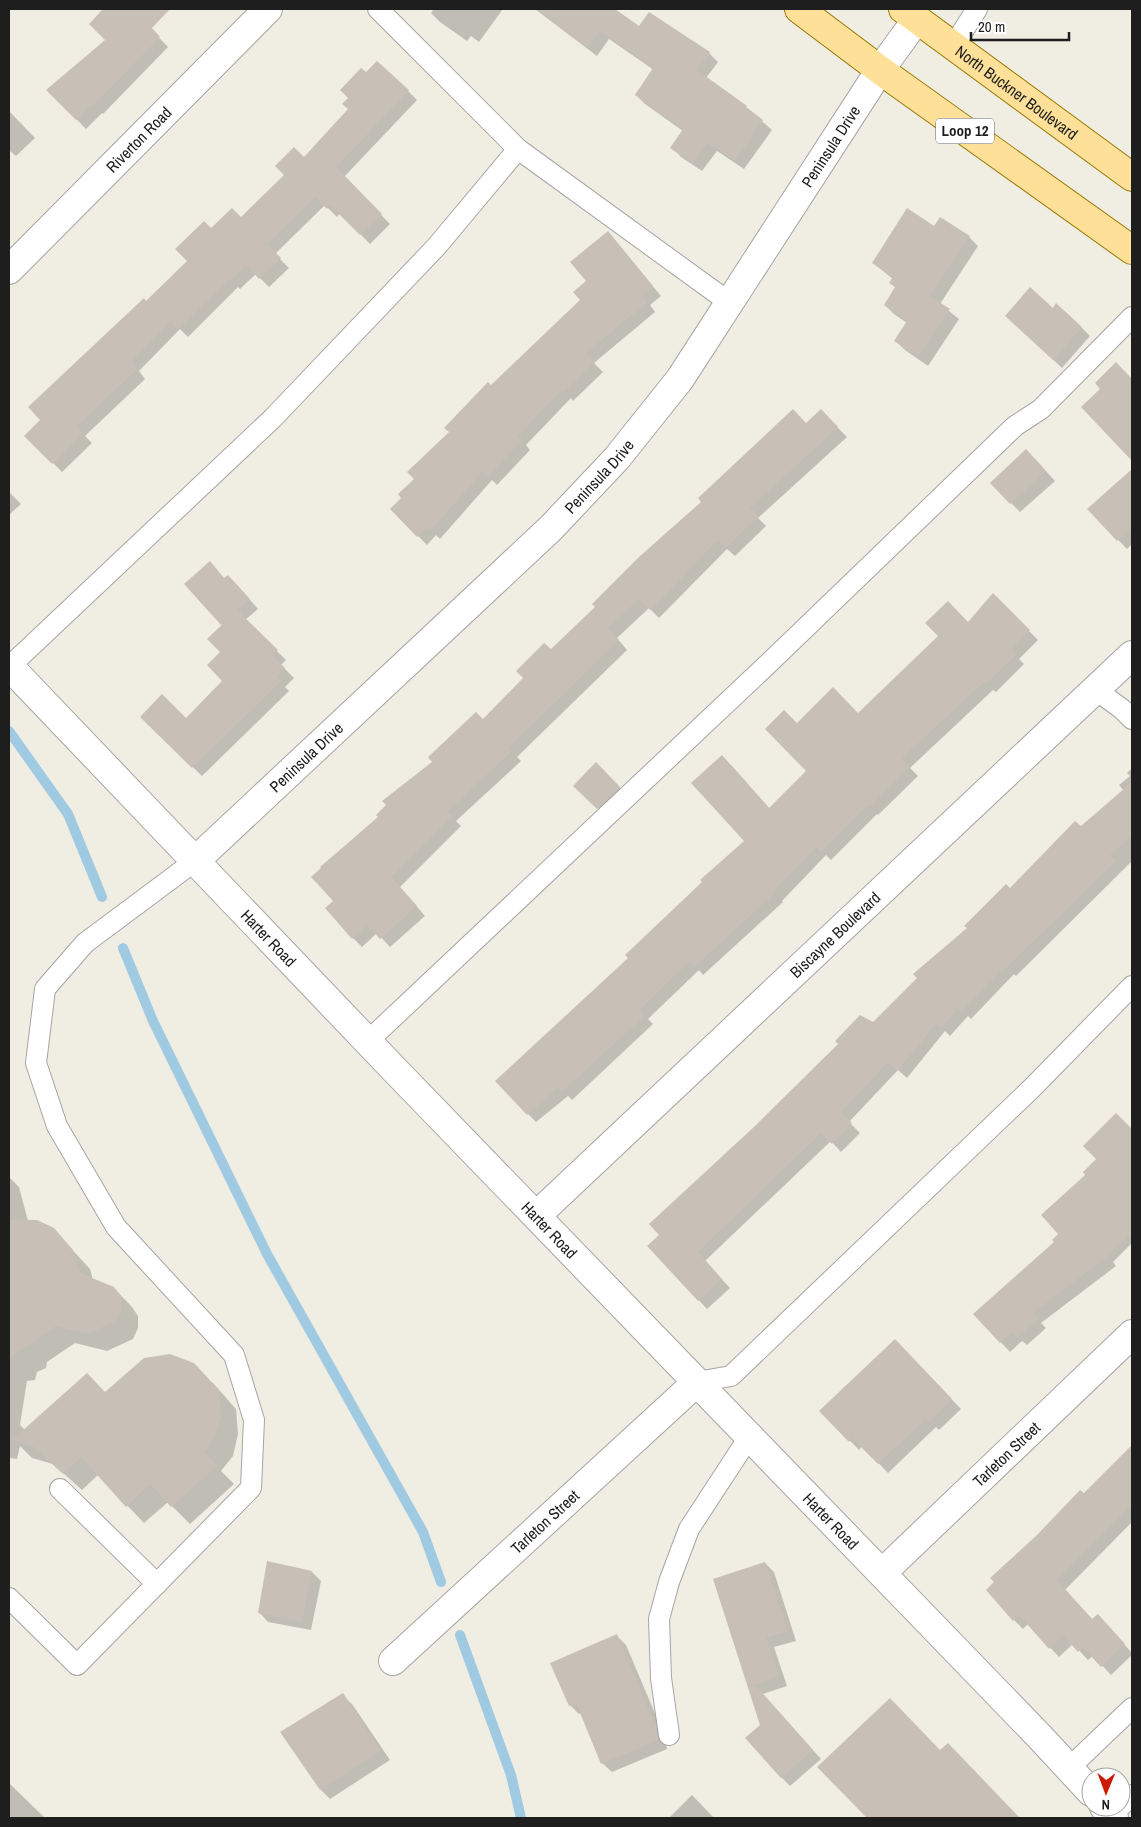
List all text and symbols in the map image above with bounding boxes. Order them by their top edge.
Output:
scale bar [971,10,1068,42]
text: 20 m [978,16,1005,37]
street label: North Buckner Boulevard [951,40,1082,145]
street label: Peninsula Drive [796,101,865,191]
street label: Riverton Road [101,102,176,177]
road number: Loop 12 [936,118,994,144]
street label: Peninsula Drive [559,435,639,518]
street label: Peninsula Drive [264,717,348,797]
street label: Biscayne Boulevard [785,887,885,983]
street label: Harter Road [236,904,301,971]
street label: Harter Road [517,1196,582,1263]
street label: Tarleton Street [968,1416,1045,1492]
street label: Tarleton Street [506,1484,584,1559]
street label: Harter Road [798,1488,864,1554]
north arrow [1081,1767,1131,1817]
text: N [1101,1796,1110,1814]

